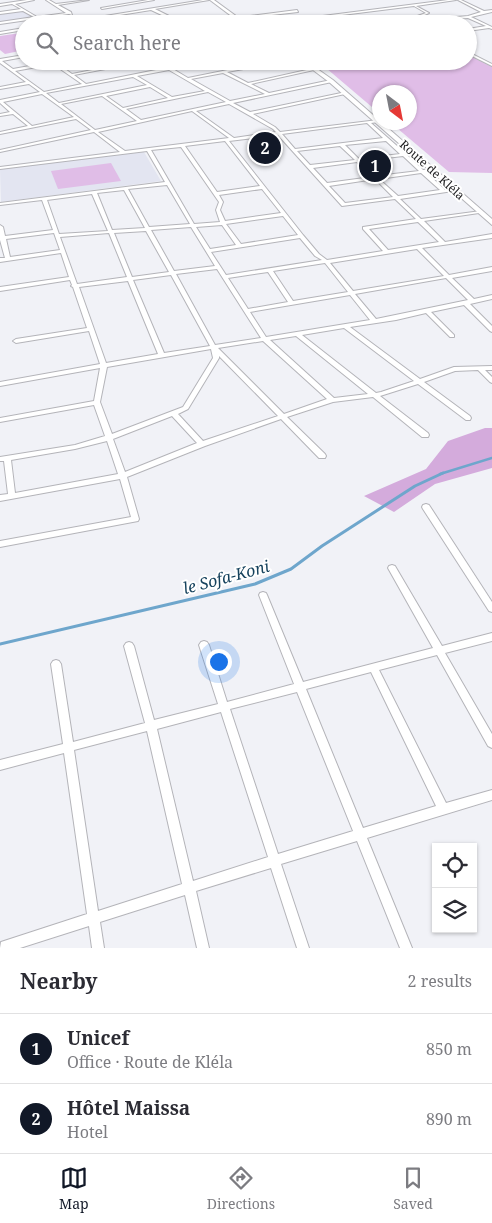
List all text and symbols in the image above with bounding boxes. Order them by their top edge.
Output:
search box [15,15,477,70]
icon: search [33,29,61,57]
text: Search here [73,30,181,56]
north arrow [372,85,417,130]
pin: 2 [249,129,281,167]
street label: Route de Kléla [396,136,469,204]
pin: 1 [359,147,391,185]
water label: le Sofa-Koni [180,555,272,599]
your location [206,649,232,675]
map controls [432,843,477,933]
button: locate [432,843,477,888]
button: layers [432,888,477,933]
text: Nearby [20,967,98,995]
text: 2 results [408,970,472,992]
text: Unicef [67,1025,129,1051]
text: 1 [31,1038,41,1060]
text: 850 m [426,1038,472,1060]
text: Office · Route de Kléla [67,1051,233,1073]
text: Hôtel Maissa [67,1095,190,1121]
text: 2 [31,1108,41,1130]
text: 890 m [426,1108,472,1130]
text: Hotel [67,1121,108,1143]
tab: Map [59,1164,89,1213]
tab: Directions [207,1164,275,1213]
tab: Saved [393,1164,433,1213]

